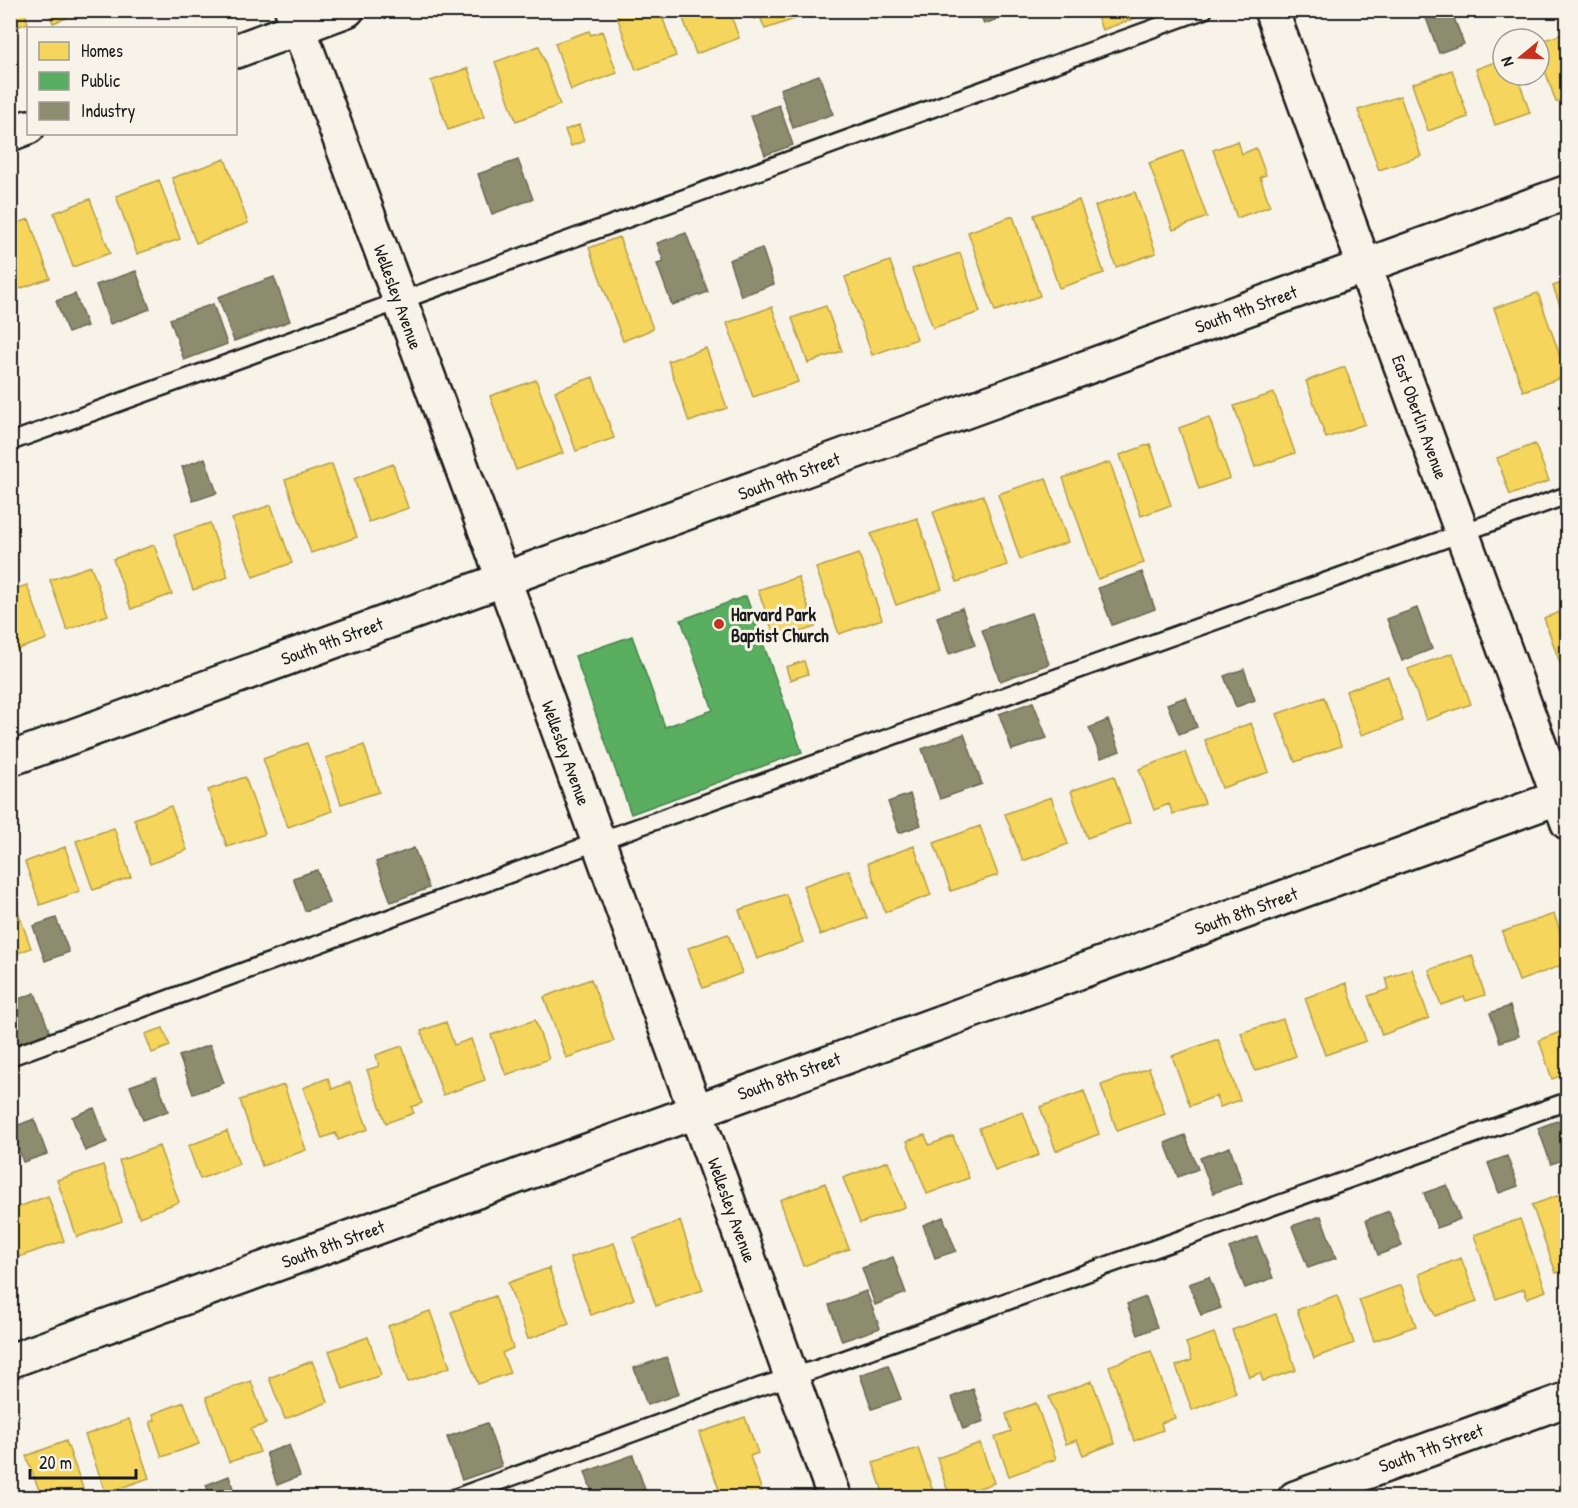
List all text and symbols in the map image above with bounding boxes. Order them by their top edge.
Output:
legend [27,27,237,135]
north arrow [1491,27,1551,87]
text: Homes [81,38,123,63]
text: N [1495,54,1519,69]
text: Public [81,68,120,93]
text: Industry [81,98,136,123]
street label: Wellesley Avenue [368,241,428,353]
street label: South 9th Street [1191,279,1301,339]
street label: East Oberlin Avenue [1386,351,1454,483]
street label: South 9th Street [734,446,844,506]
place label: Harvard Park Baptist Church [731,602,829,649]
street label: South 9th Street [277,611,387,671]
marker: Harvard Park Baptist Church [712,617,726,631]
street label: Wellesley Avenue [536,697,596,809]
street label: South 8th Street [1191,880,1302,941]
street label: South 8th Street [734,1045,845,1106]
street label: Wellesley Avenue [702,1154,762,1266]
street label: South 8th Street [278,1213,389,1274]
street label: South 7th Street [1375,1417,1487,1478]
scale bar [30,1442,136,1480]
text: 20 m [39,1450,72,1475]

